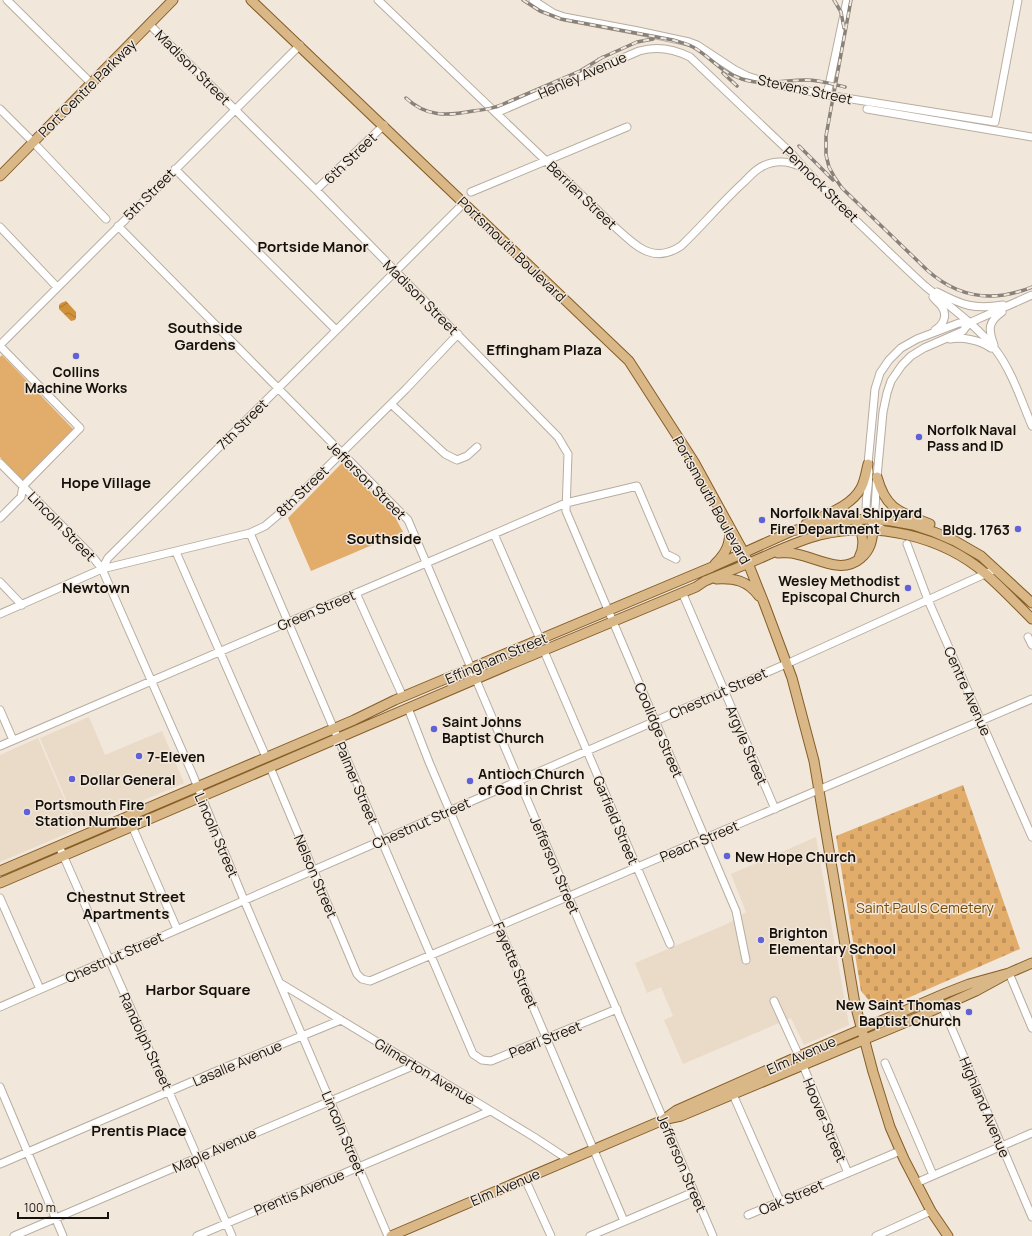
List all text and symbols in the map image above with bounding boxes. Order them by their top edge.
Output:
street label: Madison Street [151,25,235,109]
street label: Port Centre Parkway [34,35,140,141]
street label: Henley Avenue [535,47,629,103]
street label: Stevens Street [756,70,854,108]
street label: 6th Street [319,128,381,188]
street label: Pennock Street [779,142,863,226]
street label: Berrien Street [543,157,621,233]
street label: 5th Street [119,164,179,224]
street label: Portsmouth Boulevard [454,192,570,306]
district label: Portside Manor [258,236,368,257]
street label: Madison Street [379,255,463,339]
district label: Southside Gardens [167,317,243,355]
district label: Effingham Plaza [486,339,602,360]
marker: Collins Machine Works [71,351,81,361]
place label: Collins Machine Works [25,362,128,397]
street label: 7th Street [212,394,272,454]
place label: Norfolk Naval Pass and ID [927,420,1016,455]
street label: Portsmouth Boulevard [669,432,755,568]
marker: Norfolk Naval Pass and ID [914,432,924,442]
street label: Jefferson Street [323,436,411,524]
street label: 8th Street [272,461,333,521]
district label: Hope Village [61,472,151,493]
street label: Lincoln Street [24,487,100,565]
place label: Norfolk Naval Shipyard Fire Department [770,503,922,538]
marker: Norfolk Naval Shipyard Fire Department [757,515,767,525]
place label: Bldg. 1763 [942,520,1010,539]
marker: Bldg. 1763 [1013,524,1023,534]
district label: Southside [346,528,422,549]
place label: Wesley Methodist Episcopal Church [778,571,900,606]
district label: Newtown [62,577,130,598]
marker: Wesley Methodist Episcopal Church [903,583,913,593]
street label: Green Street [274,585,358,635]
street label: Effingham Street [442,628,550,688]
street label: Centre Avenue [940,643,996,739]
street label: Chestnut Street [666,663,770,723]
street label: Coolidge Street [630,679,688,781]
street label: Argyle Street [722,702,772,788]
place label: Saint Johns Baptist Church [442,712,544,747]
marker: Saint Johns Baptist Church [429,724,439,734]
street label: Palmer Street [331,739,383,828]
place label: 7-Eleven [147,747,205,766]
marker: 7-Eleven [134,751,144,761]
place label: Antioch Church of God in Christ [478,764,585,799]
place label: Dollar General [80,770,176,789]
street label: Garfield Street [589,773,643,868]
marker: Dollar General [67,774,77,784]
marker: Antioch Church of God in Christ [465,776,475,786]
street label: Lincoln Street [191,790,243,880]
street label: Chestnut Street [369,793,473,853]
place label: Portsmouth Fire Station Number 1 [35,795,152,830]
marker: Portsmouth Fire Station Number 1 [22,807,32,817]
street label: Jefferson Street [526,813,584,917]
street label: Peach Street [657,816,742,866]
street label: Nelson Street [290,831,342,921]
place label: New Hope Church [735,847,856,866]
marker: New Hope Church [722,851,732,861]
district label: Chestnut Street Apartments [66,886,186,924]
park label: Saint Pauls Cemetery [856,898,995,917]
street label: Fayette Street [489,919,543,1011]
place label: Brighton Elementary School [769,923,896,958]
street label: Chestnut Street [62,927,166,987]
marker: Brighton Elementary School [756,935,766,945]
district label: Harbor Square [146,979,250,1000]
street label: Randolph Street [115,989,177,1093]
place label: New Saint Thomas Baptist Church [836,995,961,1030]
marker: New Saint Thomas Baptist Church [964,1007,974,1017]
street label: Pearl Street [506,1016,584,1062]
street label: Elm Avenue [763,1031,839,1079]
street label: Gilmerton Avenue [371,1033,479,1109]
street label: Lasalle Avenue [189,1036,285,1090]
street label: Highland Avenue [955,1054,1015,1160]
street label: Hoover Street [799,1075,851,1165]
street label: Lincoln Street [318,1088,370,1178]
street label: Jefferson Street [653,1111,711,1215]
district label: Prentis Place [91,1120,187,1141]
street label: Maple Avenue [169,1123,259,1177]
street label: Prentis Avenue [251,1164,347,1220]
street label: Elm Avenue [467,1164,543,1210]
street label: Oak Street [756,1175,827,1219]
scale bar [18,1194,108,1220]
text: 100 m [24,1199,56,1216]

